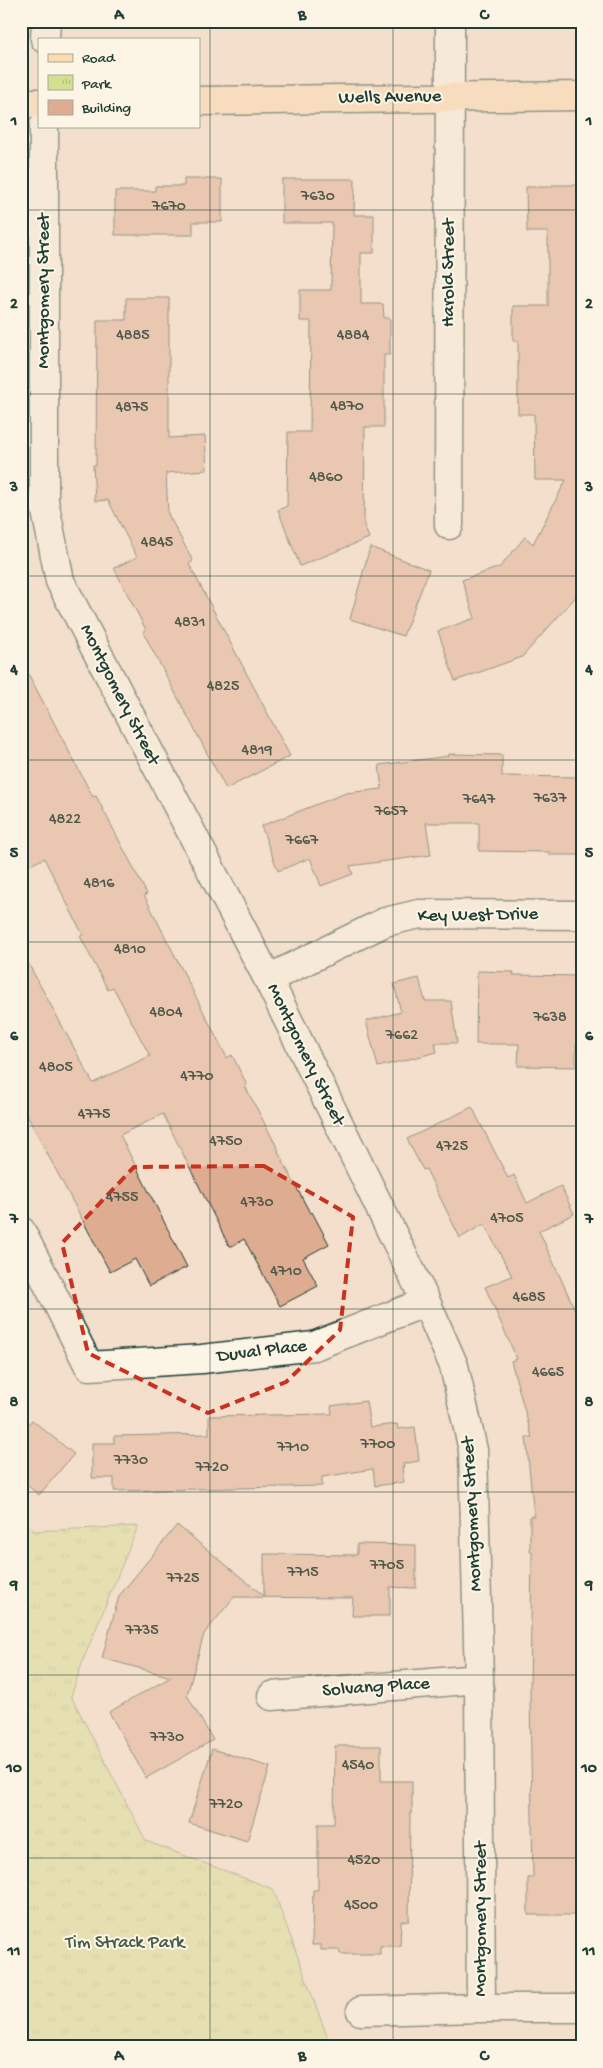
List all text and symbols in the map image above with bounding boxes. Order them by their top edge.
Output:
text: A [113,7,125,26]
text: B [297,7,307,26]
text: C [479,7,490,26]
legend [38,38,200,128]
text: Road [82,50,116,68]
text: Park [81,76,112,94]
street label: Wells Avenue [338,86,442,110]
text: Building [81,100,131,118]
text: 1 [10,113,17,132]
text: 1 [585,113,592,132]
house number: 7630 [300,188,335,207]
house number: 7670 [151,198,186,217]
street label: Montgomery Street [33,211,56,369]
street label: Harold Street [438,217,461,327]
text: 2 [10,296,18,315]
text: 2 [585,296,593,315]
house number: 4885 [116,327,150,346]
house number: 4884 [337,327,370,346]
house number: 4870 [330,398,364,417]
house number: 4875 [115,399,149,418]
house number: 4860 [309,469,343,488]
text: 3 [9,479,18,498]
text: 3 [584,479,593,498]
house number: 4845 [141,534,173,553]
house number: 4831 [174,614,206,633]
street label: Montgomery Street [74,621,165,771]
text: 4 [9,662,18,681]
text: 4 [584,662,593,681]
house number: 4825 [207,678,239,697]
house number: 4819 [242,742,272,761]
house number: 7637 [532,790,567,809]
house number: 7647 [462,791,496,810]
house number: 7657 [373,803,408,822]
house number: 4822 [49,811,81,830]
house number: 7667 [285,832,319,851]
text: 5 [10,845,19,864]
text: 5 [585,845,594,864]
house number: 4816 [84,875,115,894]
street label: Key West Drive [417,903,539,929]
house number: 4810 [114,941,146,960]
street label: Montgomery Street [261,980,350,1132]
house number: 4804 [150,1004,183,1023]
house number: 7638 [532,1009,567,1028]
house number: 7662 [385,1027,418,1046]
text: 6 [10,1028,19,1047]
text: 6 [585,1028,594,1047]
house number: 4805 [39,1059,73,1078]
house number: 4770 [180,1068,214,1087]
house number: 4775 [78,1106,110,1125]
house number: 4750 [209,1133,243,1152]
house number: 4725 [436,1138,468,1157]
house number: 4755 [106,1189,138,1208]
house number: 4730 [240,1194,274,1213]
house number: 4705 [490,1210,524,1229]
text: 7 [9,1211,19,1230]
text: 7 [584,1211,594,1230]
house number: 4710 [270,1263,302,1282]
house number: 4685 [513,1289,545,1308]
street label: Duval Place [214,1335,308,1369]
house number: 4665 [532,1364,564,1383]
text: 8 [10,1394,19,1413]
text: 8 [585,1394,594,1413]
street label: Montgomery Street [457,1434,489,1592]
house number: 7700 [360,1436,395,1455]
house number: 7710 [276,1439,309,1458]
house number: 7730 [113,1452,148,1471]
house number: 7720 [194,1459,229,1478]
house number: 7705 [369,1557,404,1576]
house number: 7715 [286,1564,319,1583]
house number: 7725 [166,1570,199,1589]
text: 9 [9,1577,18,1596]
text: 9 [584,1577,593,1596]
house number: 7735 [124,1622,159,1641]
street label: Solvang Place [322,1673,431,1703]
house number: 7730 [149,1729,184,1748]
house number: 4540 [342,1757,374,1776]
text: 10 [5,1760,22,1779]
text: 10 [580,1760,597,1779]
house number: 7720 [208,1796,243,1815]
street label: Montgomery Street [470,1839,493,1997]
house number: 4520 [348,1852,380,1871]
house number: 4500 [344,1897,378,1916]
park label: Tim Strack Park [65,1932,186,1955]
text: 11 [7,1943,20,1962]
text: 11 [582,1943,595,1962]
text: A [113,2048,125,2067]
text: B [297,2048,307,2067]
text: C [479,2048,490,2067]

